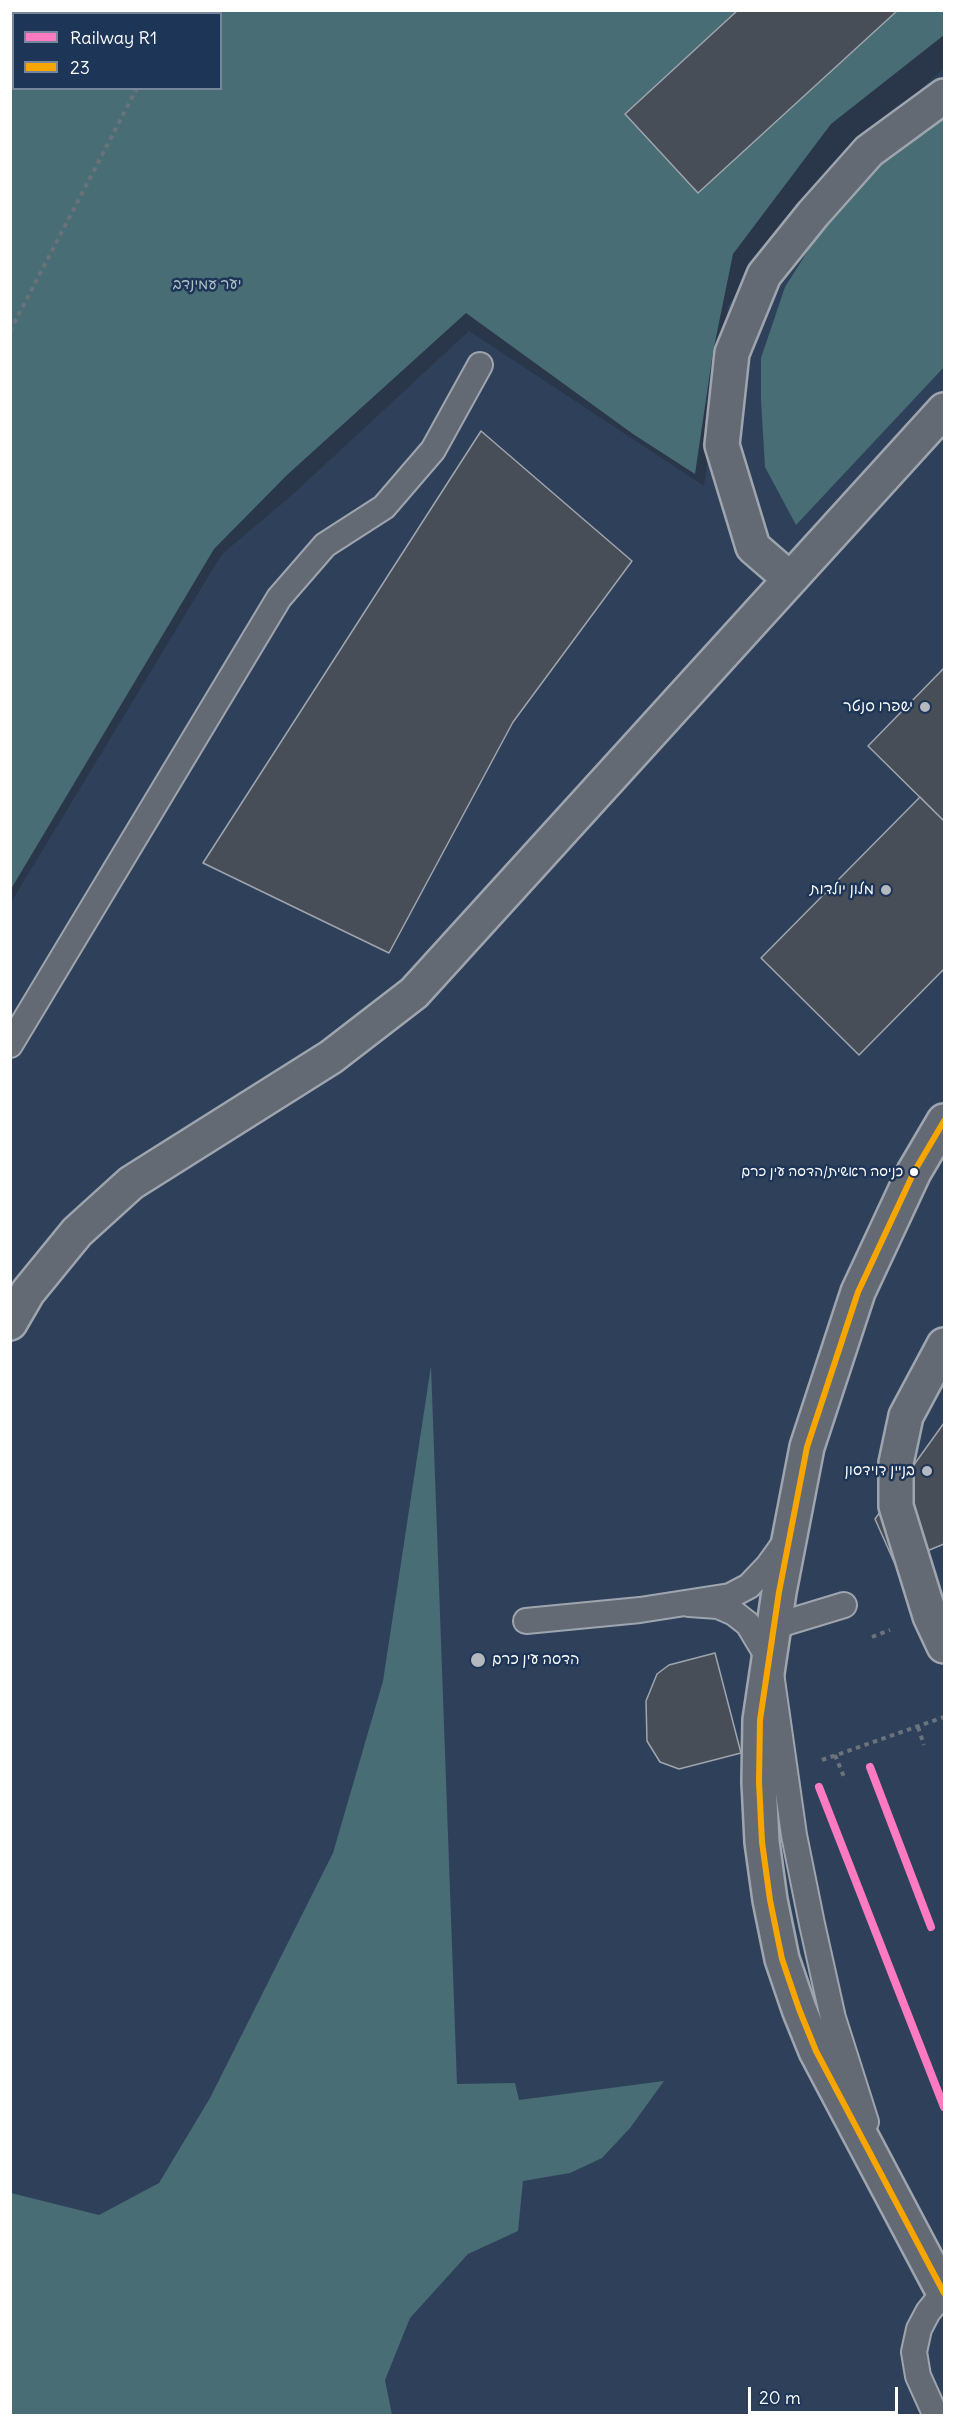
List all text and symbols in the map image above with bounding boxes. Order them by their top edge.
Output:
legend [12,12,222,90]
text: Railway R1 [70,26,157,49]
text: 23 [70,56,90,79]
park label: יער עמינדב [173,276,241,294]
place label: ישפרו סנטר [843,698,913,716]
marker: ישפרו סנטר [918,700,932,714]
place label: מלון יולדות [810,881,874,899]
marker: מלון יולדות [879,883,893,897]
place label: כניסה ראשית/הדסה עין כרם [741,1164,903,1180]
marker: כניסה ראשית/הדסה עין כרם [908,1166,920,1178]
place label: בניין דוידסון [845,1462,915,1480]
marker: בניין דוידסון [920,1464,934,1478]
marker: הדסה עין כרם [469,1651,487,1669]
place label: הדסה עין כרם [492,1651,580,1669]
scale bar [751,2375,901,2413]
text: 20 m [759,2386,801,2409]

